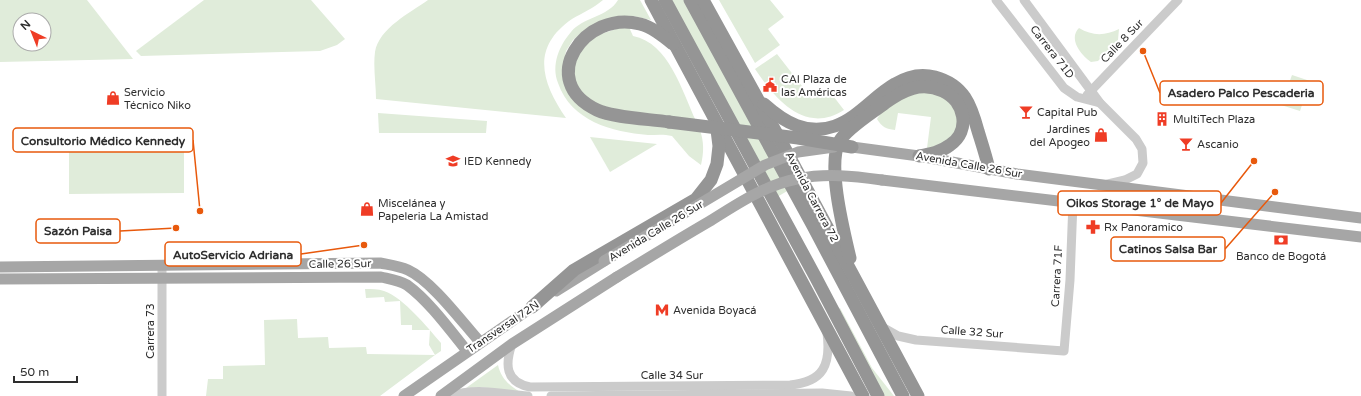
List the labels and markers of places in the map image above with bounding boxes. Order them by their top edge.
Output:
place label: CAI Plaza de las Américas [781,73,847,99]
public building icon: CAI Plaza de las Américas [762,77,778,93]
callout: Asadero Palco Pescaderia [1160,81,1323,105]
place label: Servicio Técnico Niko [124,86,191,112]
shop icon: Servicio Técnico Niko [105,90,121,106]
bar icon: Capital Pub [1018,104,1034,120]
place label: Capital Pub [1037,106,1098,119]
building icon: MultiTech Plaza [1154,111,1170,127]
place label: MultiTech Plaza [1173,113,1255,126]
place label: Jardines del Apogeo [1030,123,1090,149]
shop icon: Jardines del Apogeo [1093,127,1109,143]
callout: Consultorio Médico Kennedy [13,128,193,152]
bar icon: Ascanio [1178,136,1194,152]
place label: Ascanio [1197,138,1239,151]
school or university icon: IED Kennedy [445,153,461,169]
place label: IED Kennedy [464,155,531,168]
callout: Oikos Storage 1° de Mayo [1058,191,1221,215]
place label: Miscelánea y Papeleria La Amistad [378,197,488,223]
shop icon: Miscelánea y Papeleria La Amistad [359,201,375,217]
callout: Sazón Paisa [36,219,120,243]
pharmacy icon: Rx Panoramico [1085,219,1101,235]
place label: Rx Panoramico [1104,221,1183,234]
bank icon: Banco de Bogotá [1273,232,1289,248]
callout: Catinos Salsa Bar [1111,237,1225,261]
callout: AutoServicio Adriana [165,242,301,266]
place label: Banco de Bogotá [1236,250,1326,263]
metro station icon: Avenida Boyacá [654,302,670,318]
place label: Avenida Boyacá [673,304,756,317]

